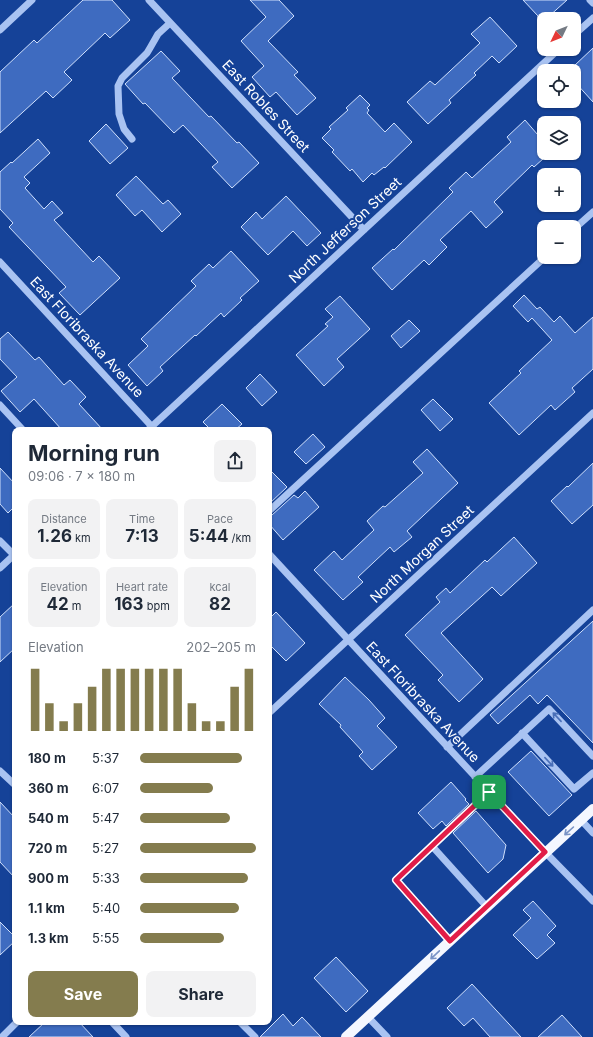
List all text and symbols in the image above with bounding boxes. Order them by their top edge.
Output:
north arrow [537,12,581,56]
map controls [537,12,581,264]
street label: East Robles Street [219,56,314,156]
button: locate [537,64,581,108]
button: layers [537,116,581,160]
button: + [537,168,581,212]
street label: North Jefferson Street [285,173,405,286]
button: − [537,220,581,264]
street label: East Floribraska Avenue [27,273,148,401]
text: Morning run [28,440,160,466]
button: share [214,440,256,482]
text: 09:06 · 7 × 180 m [28,468,135,484]
street label: North Morgan Street [366,501,477,606]
text: Distance [41,512,87,526]
text: Time [129,512,155,526]
text: Pace [207,512,233,526]
text: 1.26 [37,526,72,546]
text: 7:13 [125,526,159,546]
text: 5:44 [189,526,228,546]
text: km [72,531,91,545]
text: /km [228,531,251,545]
text: Elevation [40,580,88,594]
text: Heart rate [116,580,168,594]
text: kcal [209,580,231,594]
text: 42 [47,594,69,614]
text: 163 [114,594,144,614]
text: 82 [209,594,231,614]
text: m [69,599,81,613]
text: bpm [144,599,170,613]
street label: East Floribraska Avenue [363,638,484,766]
text: Elevation [28,639,84,655]
text: 202–205 m [186,639,256,655]
one-way arrow [552,712,562,722]
text: 180 m [28,750,66,766]
text: 5:37 [92,750,119,766]
one-way arrow [544,757,554,767]
pin [472,775,506,809]
text: 360 m [28,780,69,796]
text: 6:07 [92,780,119,796]
icon: arrive [478,781,500,803]
text: 540 m [28,810,69,826]
text: 5:47 [92,810,119,826]
one-way arrow [564,826,574,835]
text: 720 m [28,840,67,856]
text: 5:27 [92,840,119,856]
text: 900 m [28,870,69,886]
text: 5:33 [92,870,120,886]
text: 1.1 km [28,900,65,916]
text: 5:40 [92,900,120,916]
text: 1.3 km [28,930,69,946]
text: 5:55 [92,930,119,946]
one-way arrow [430,950,440,959]
button: Save [28,971,138,1017]
button: Share [146,971,256,1017]

